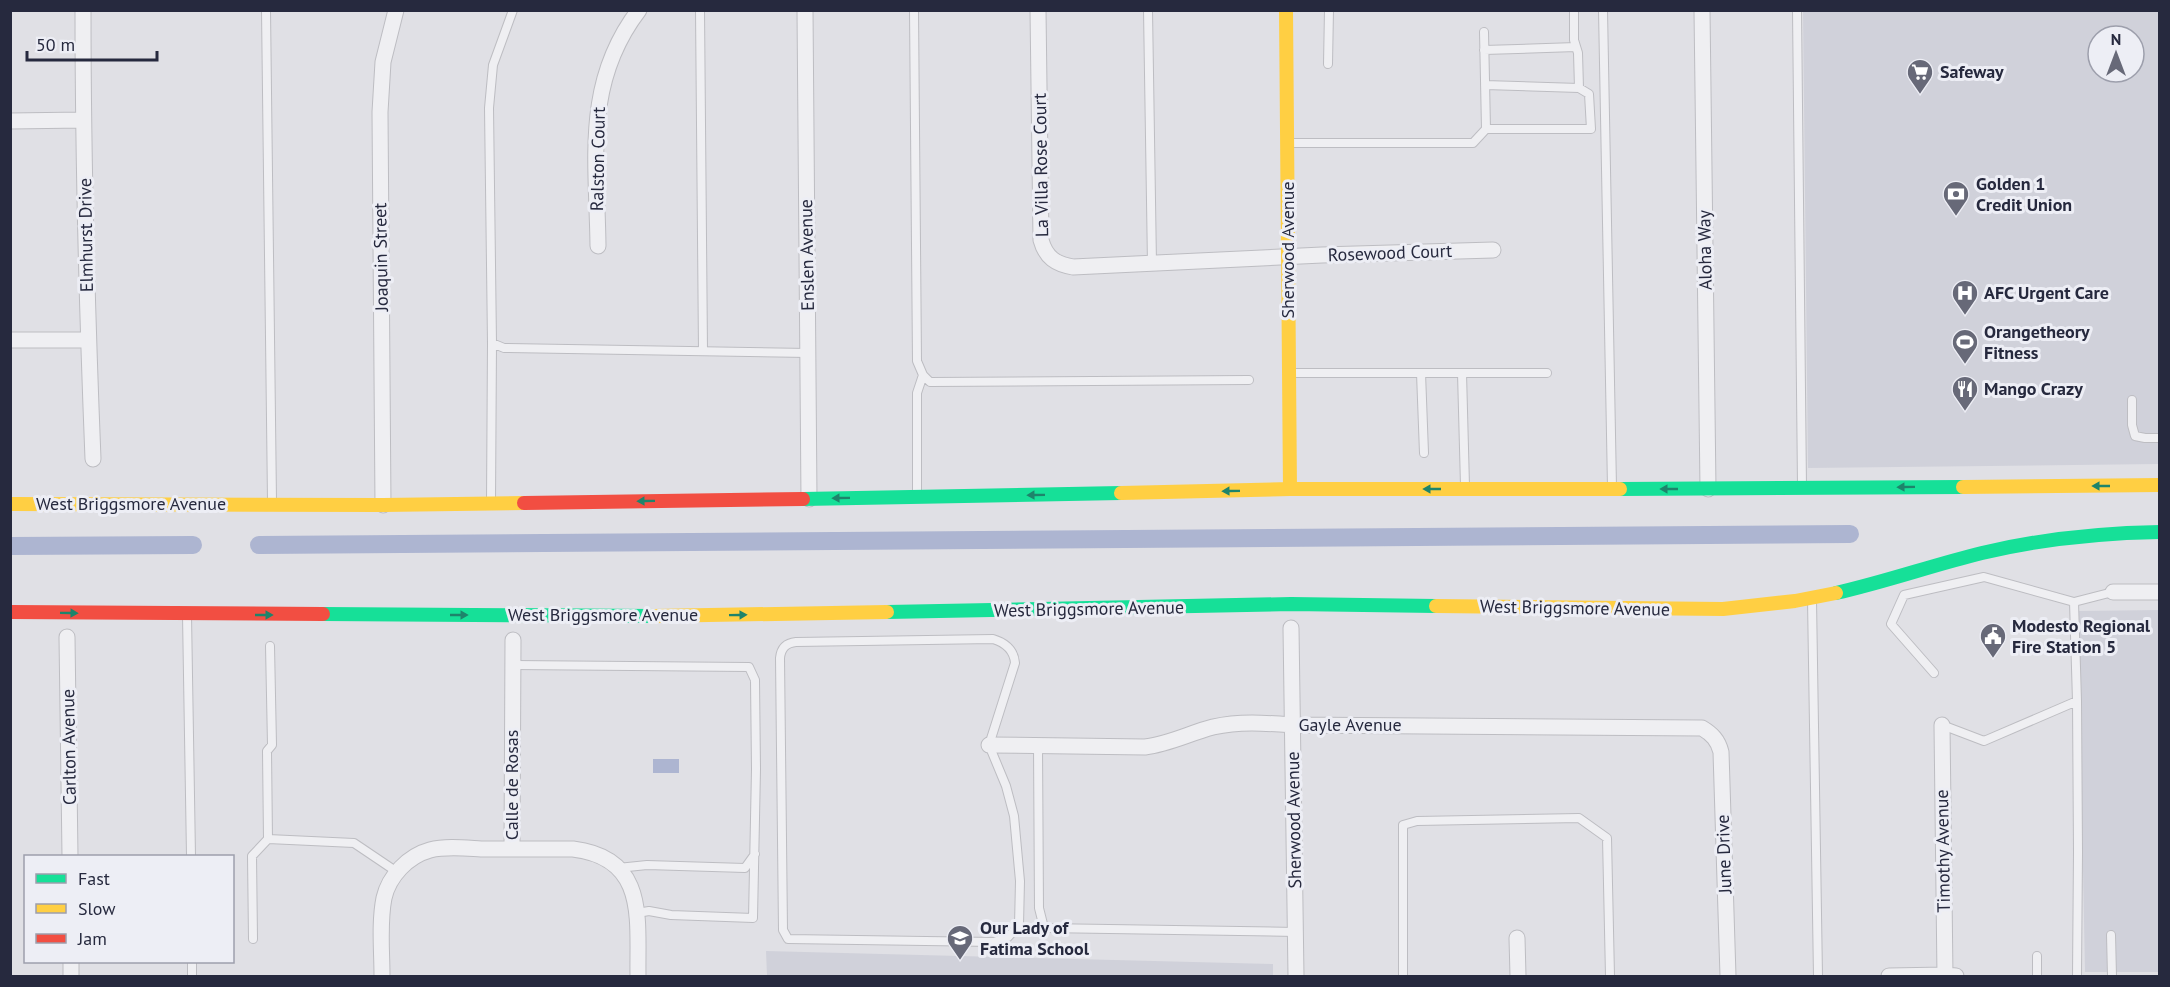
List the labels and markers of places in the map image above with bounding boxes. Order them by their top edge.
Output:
supermarket icon: Safeway [1905,57,1935,95]
place label: Safeway [1940,60,2004,83]
place label: Golden 1 Credit Union [1976,172,2072,216]
bank icon: Golden 1 Credit Union [1941,179,1971,217]
hospital icon: AFC Urgent Care [1950,278,1980,316]
place label: AFC Urgent Care [1984,281,2109,304]
place label: Orangetheory Fitness [1984,320,2090,364]
sports icon: Orangetheory Fitness [1950,327,1980,365]
restaurant icon: Mango Crazy [1950,374,1980,412]
place label: Mango Crazy [1984,377,2083,400]
place label: Modesto Regional Fire Station 5 [2012,614,2151,658]
public building icon: Modesto Regional Fire Station 5 [1978,621,2008,659]
place label: Our Lady of Fatima School [980,916,1090,960]
school or university icon: Our Lady of Fatima School [945,923,975,961]

